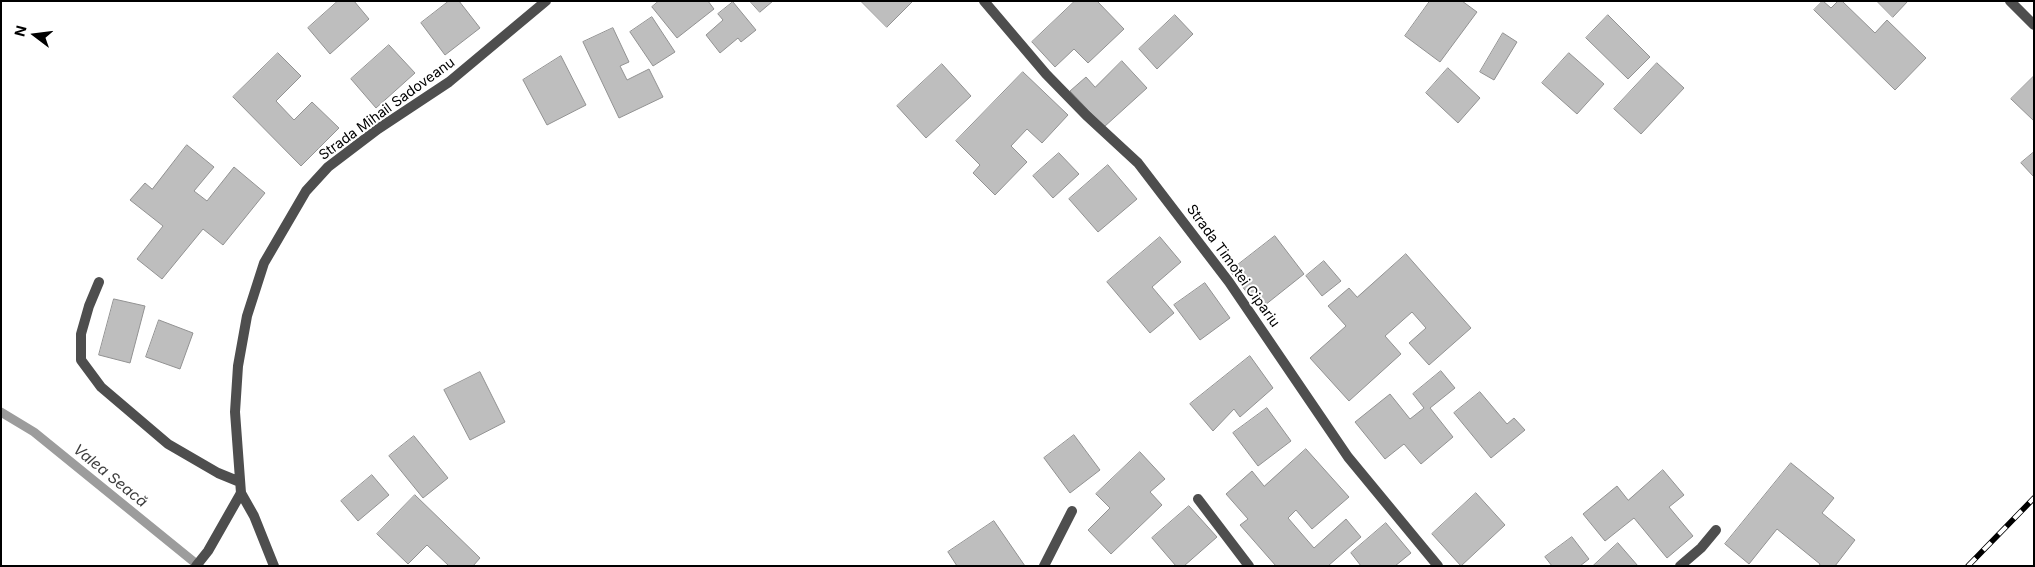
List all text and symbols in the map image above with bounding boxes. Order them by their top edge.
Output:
north arrow [10,10,60,60]
text: N [10,24,30,38]
street label: Strada Mihail Sadoveanu [316,54,458,164]
street label: Strada Timotei Cipariu [1183,201,1283,331]
water label: Valea Seacă [69,441,151,511]

